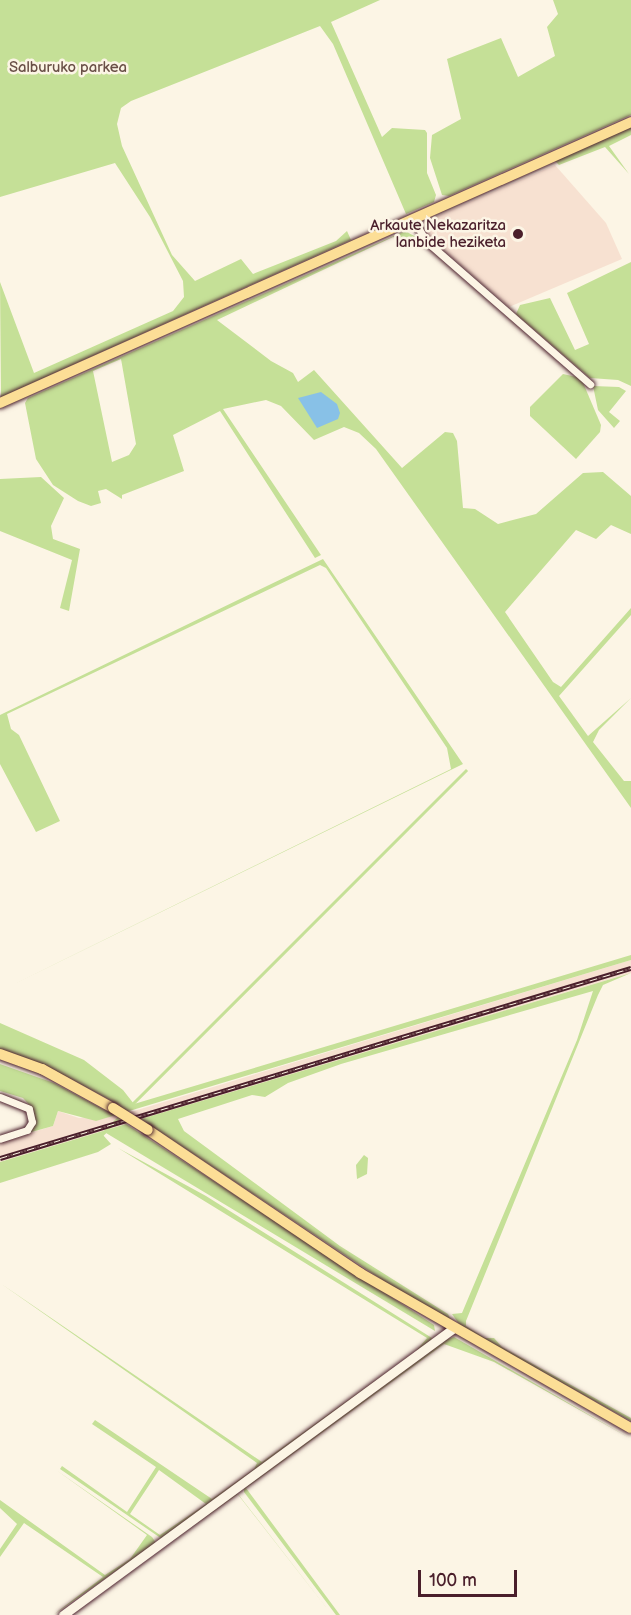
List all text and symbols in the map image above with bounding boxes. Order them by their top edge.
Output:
park label: Salburuko parkea [9,59,127,77]
place label: Arkaute Nekazaritza lanbide heziketa [370,216,506,251]
marker: Arkaute Nekazaritza lanbide heziketa [511,227,525,241]
scale bar [421,1558,520,1596]
text: 100 m [429,1570,477,1591]

